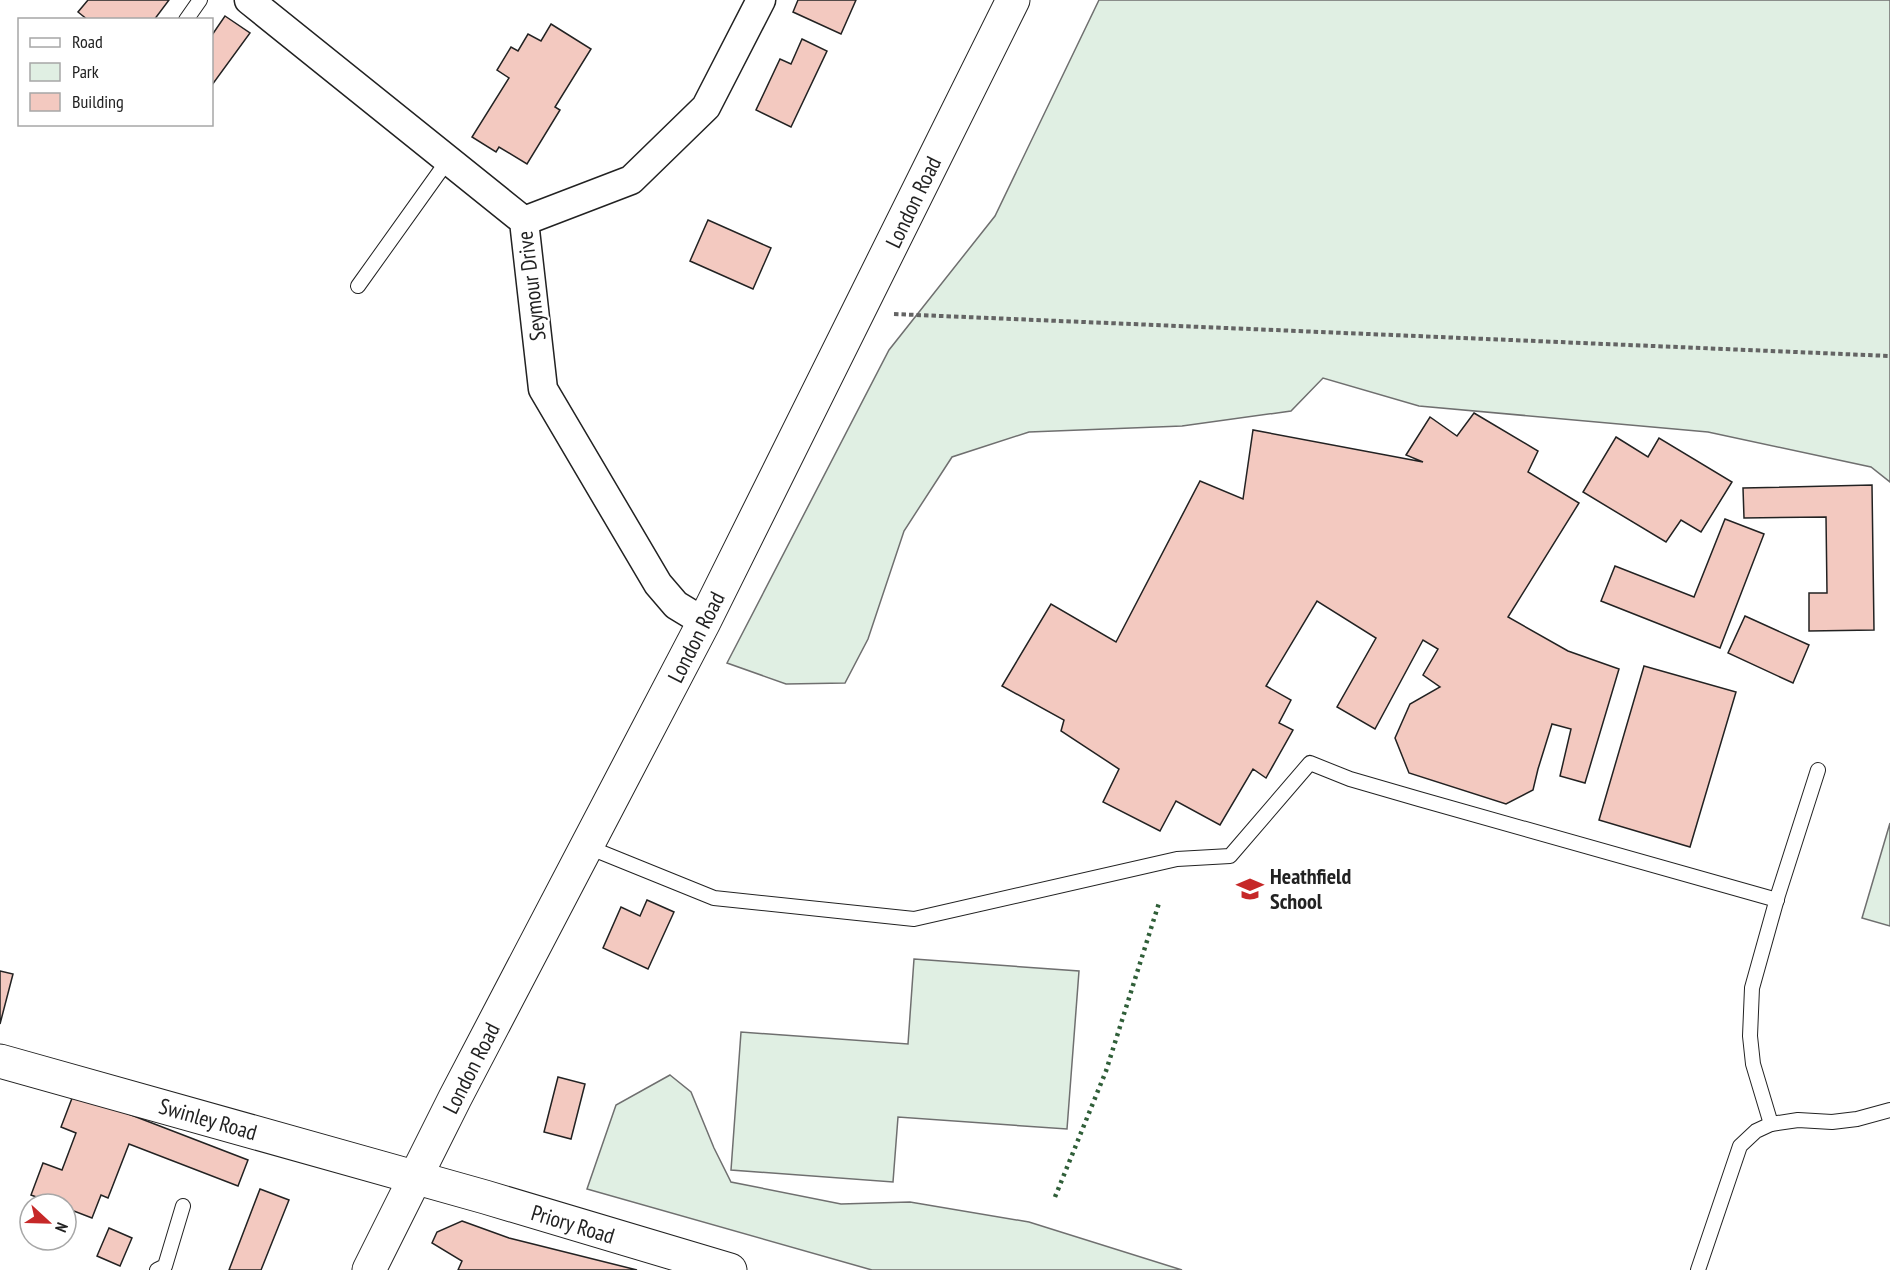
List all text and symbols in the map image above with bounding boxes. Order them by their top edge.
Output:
legend [18,18,213,126]
text: Road [72,30,103,53]
text: Park [72,60,99,83]
text: Building [72,90,124,113]
street label: London Road [879,152,947,252]
street label: Seymour Drive [510,229,552,343]
street label: London Road [661,587,731,687]
place label: Heathfield School [1270,862,1351,915]
school or university icon: Heathfield School [1235,874,1265,904]
street label: London Road [436,1018,506,1118]
street label: Swinley Road [156,1092,260,1146]
north arrow [18,1192,78,1252]
street label: Priory Road [528,1198,618,1250]
text: N [51,1220,73,1235]

